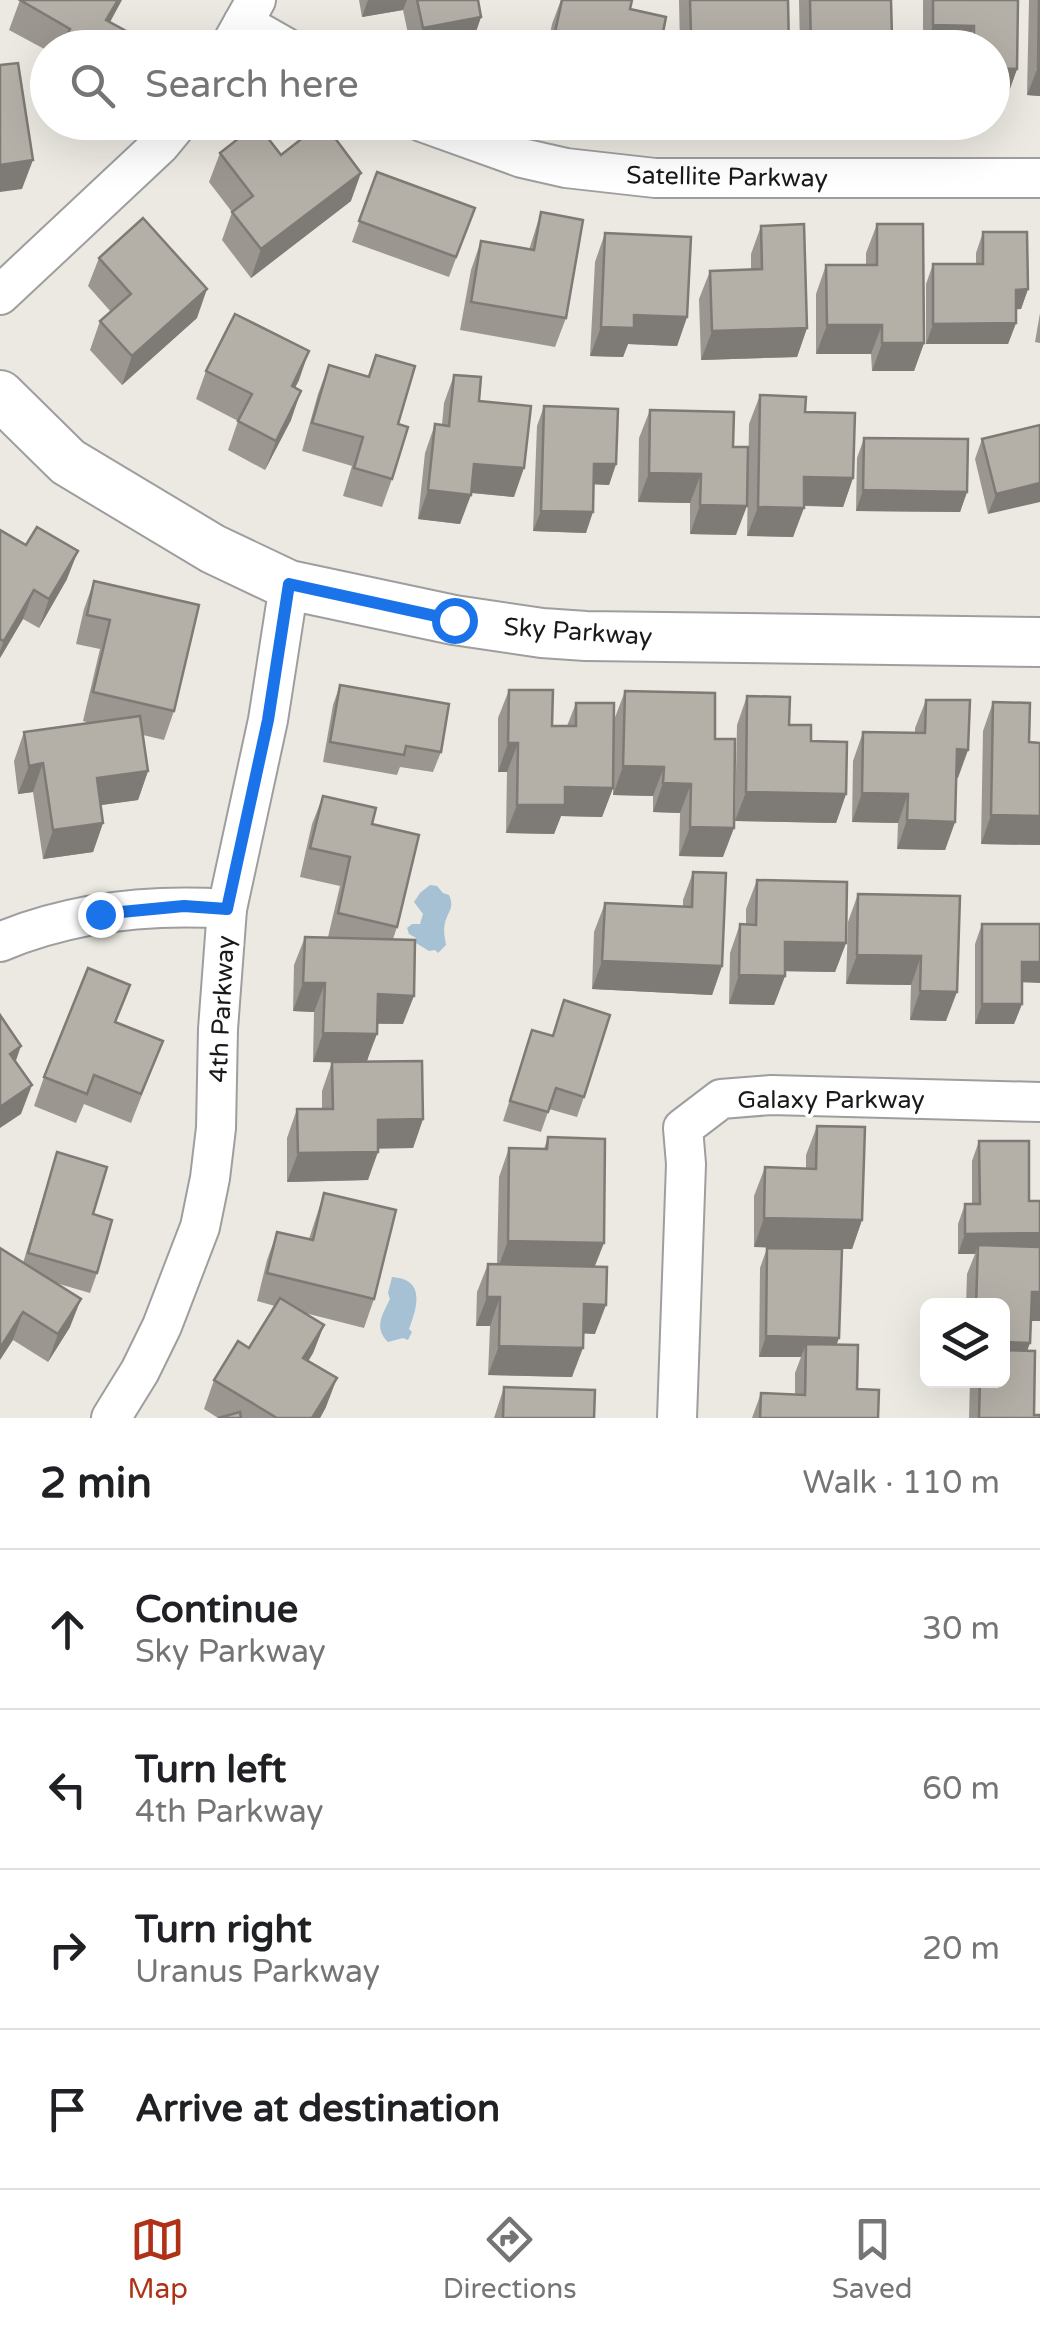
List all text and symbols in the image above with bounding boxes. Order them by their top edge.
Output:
search box [30,30,1010,140]
icon: search [65,58,120,113]
text: Search here [145,62,359,108]
street label: Satellite Parkway [626,160,828,194]
route start [432,598,478,644]
street label: Sky Parkway [503,612,653,652]
route end [78,892,124,938]
street label: 4th Parkway [203,935,241,1083]
street label: Galaxy Parkway [737,1085,925,1115]
map controls [920,1298,1010,1388]
button: layers [920,1298,1010,1388]
text: 2 min [40,1458,152,1509]
text: Walk · 110 m [803,1464,1000,1502]
text: Continue [135,1587,298,1633]
icon: ahead [40,1602,95,1657]
text: 30 m [922,1610,1000,1648]
text: Sky Parkway [135,1633,326,1671]
text: Turn left [135,1747,286,1793]
icon: left [40,1762,95,1817]
text: 60 m [922,1770,1000,1808]
text: 4th Parkway [135,1793,324,1831]
text: Turn right [135,1907,312,1953]
icon: right [40,1922,95,1977]
text: 20 m [922,1930,1000,1968]
text: Uranus Parkway [135,1953,380,1991]
icon: arrive [40,2082,95,2137]
text: Arrive at destination [135,2086,500,2132]
tab: Map [127,2212,188,2306]
tab: Directions [443,2212,577,2306]
tab: Saved [832,2212,913,2306]

